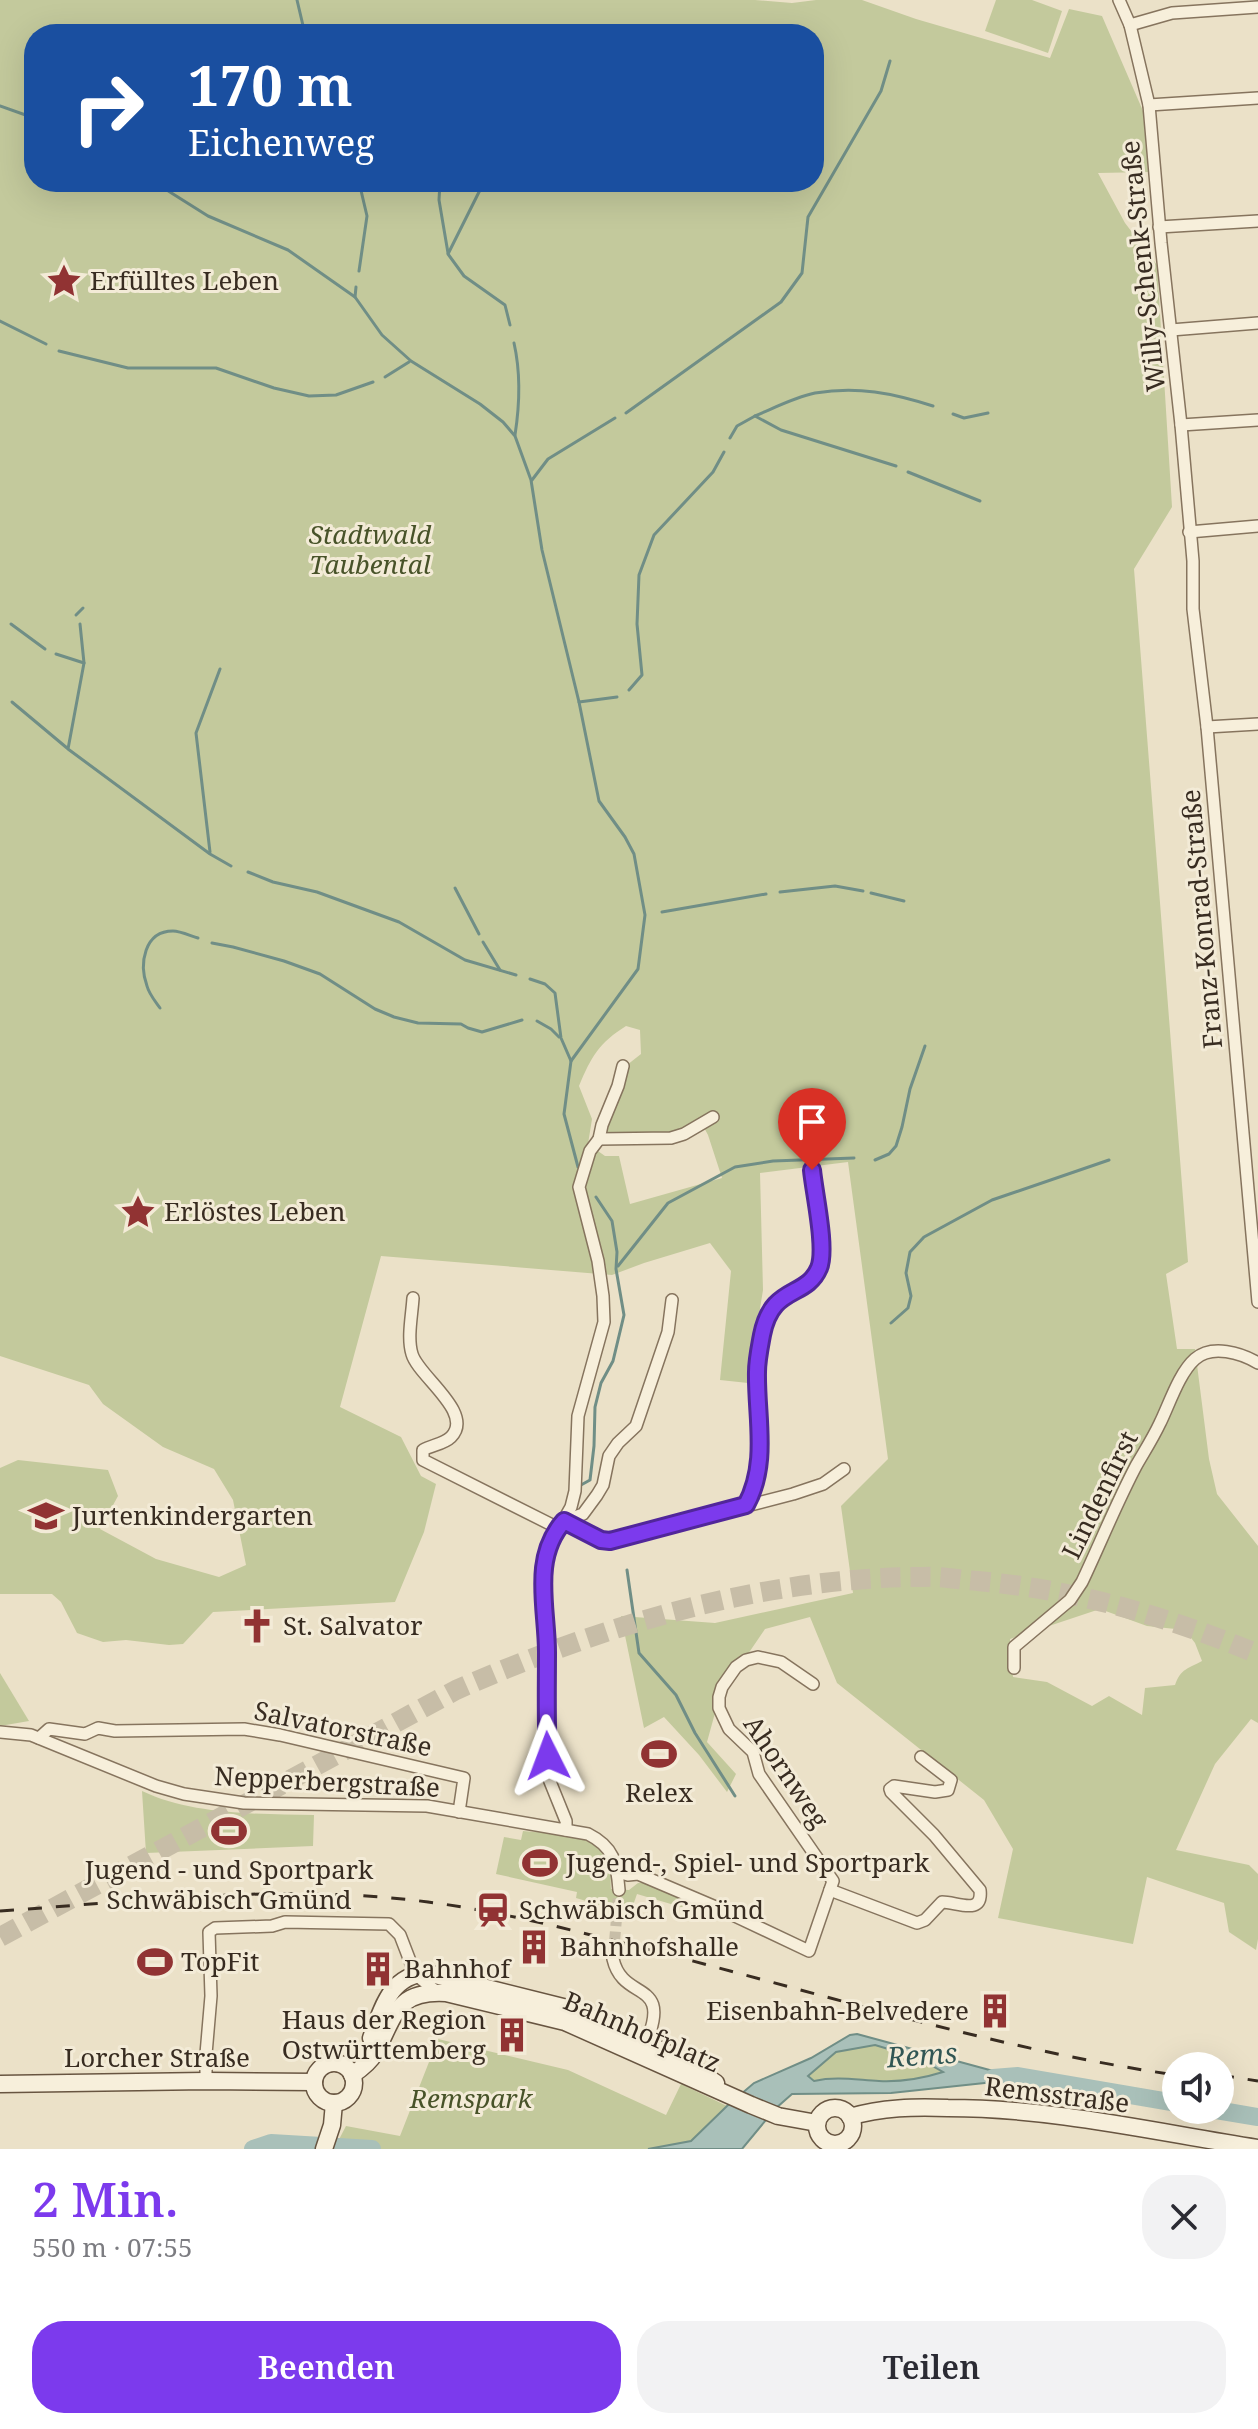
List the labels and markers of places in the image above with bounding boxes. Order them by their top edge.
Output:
place icon: Erfülltes Leben [45,262,83,300]
place label: Erfülltes Leben [90,262,279,298]
pin [778,1088,846,1170]
place icon: Erlöstes Leben [119,1193,157,1231]
place label: Erlöstes Leben [164,1193,346,1229]
school or university icon: Jurtenkindergarten [27,1497,65,1535]
place label: Jurtenkindergarten [71,1497,313,1533]
church icon: St. Salvator [238,1607,276,1645]
place label: St. Salvator [283,1607,423,1643]
sports icon: Relex [640,1735,678,1773]
place label: Relex [625,1774,693,1810]
sports icon: Jugend - und Sportpark Schwäbisch Gmünd [210,1812,248,1850]
sports icon: Jugend-, Spiel- und Sportpark [521,1844,559,1882]
place label: Jugend-, Spiel- und Sportpark [565,1844,930,1880]
place label: Jugend - und Sportpark Schwäbisch Gmünd [84,1851,374,1917]
station icon: Schwäbisch Gmünd [474,1891,512,1929]
place label: Schwäbisch Gmünd [519,1891,764,1927]
building icon: Bahnhofshalle [515,1928,553,1966]
place label: Bahnhofshalle [560,1928,739,1964]
sports icon: TopFit [136,1943,174,1981]
place label: TopFit [181,1943,259,1979]
building icon: Bahnhof [359,1950,397,1988]
place label: Bahnhof [404,1950,512,1986]
place label: Eisenbahn-Belvedere [706,1992,969,2028]
building icon: Eisenbahn-Belvedere [976,1992,1014,2030]
place label: Haus der Region Ostwürttemberg [282,2001,486,2067]
building icon: Haus der Region Ostwürttemberg [493,2016,531,2054]

